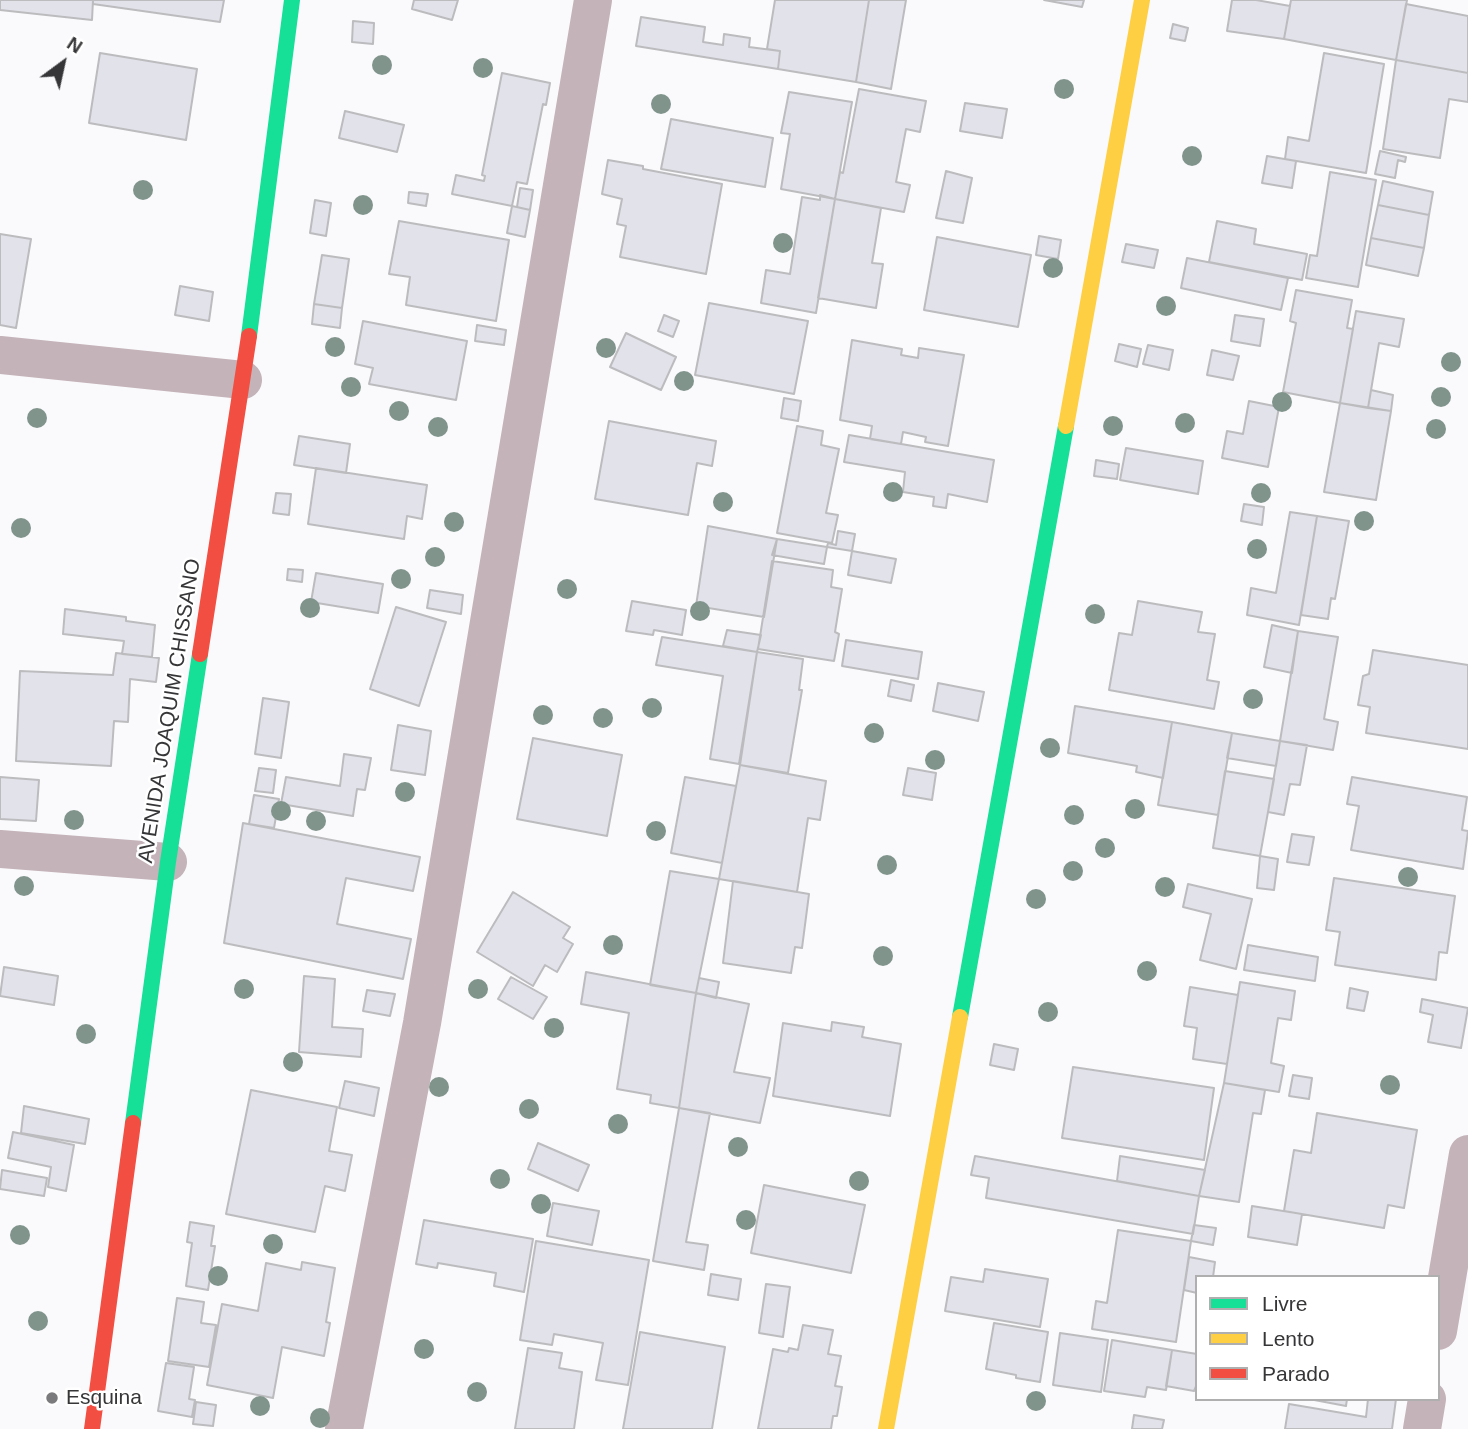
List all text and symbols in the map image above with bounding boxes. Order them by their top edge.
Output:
north arrow [28,28,98,98]
text: N [63,32,86,58]
street label: AVENIDA JOAQUIM CHISSANO [133,557,207,865]
legend [1195,1275,1440,1401]
text: Livre [1262,1292,1308,1315]
text: Lento [1262,1327,1315,1350]
text: Parado [1262,1362,1330,1385]
place label: Esquina [66,1385,142,1411]
marker: Esquina [44,1390,60,1406]

